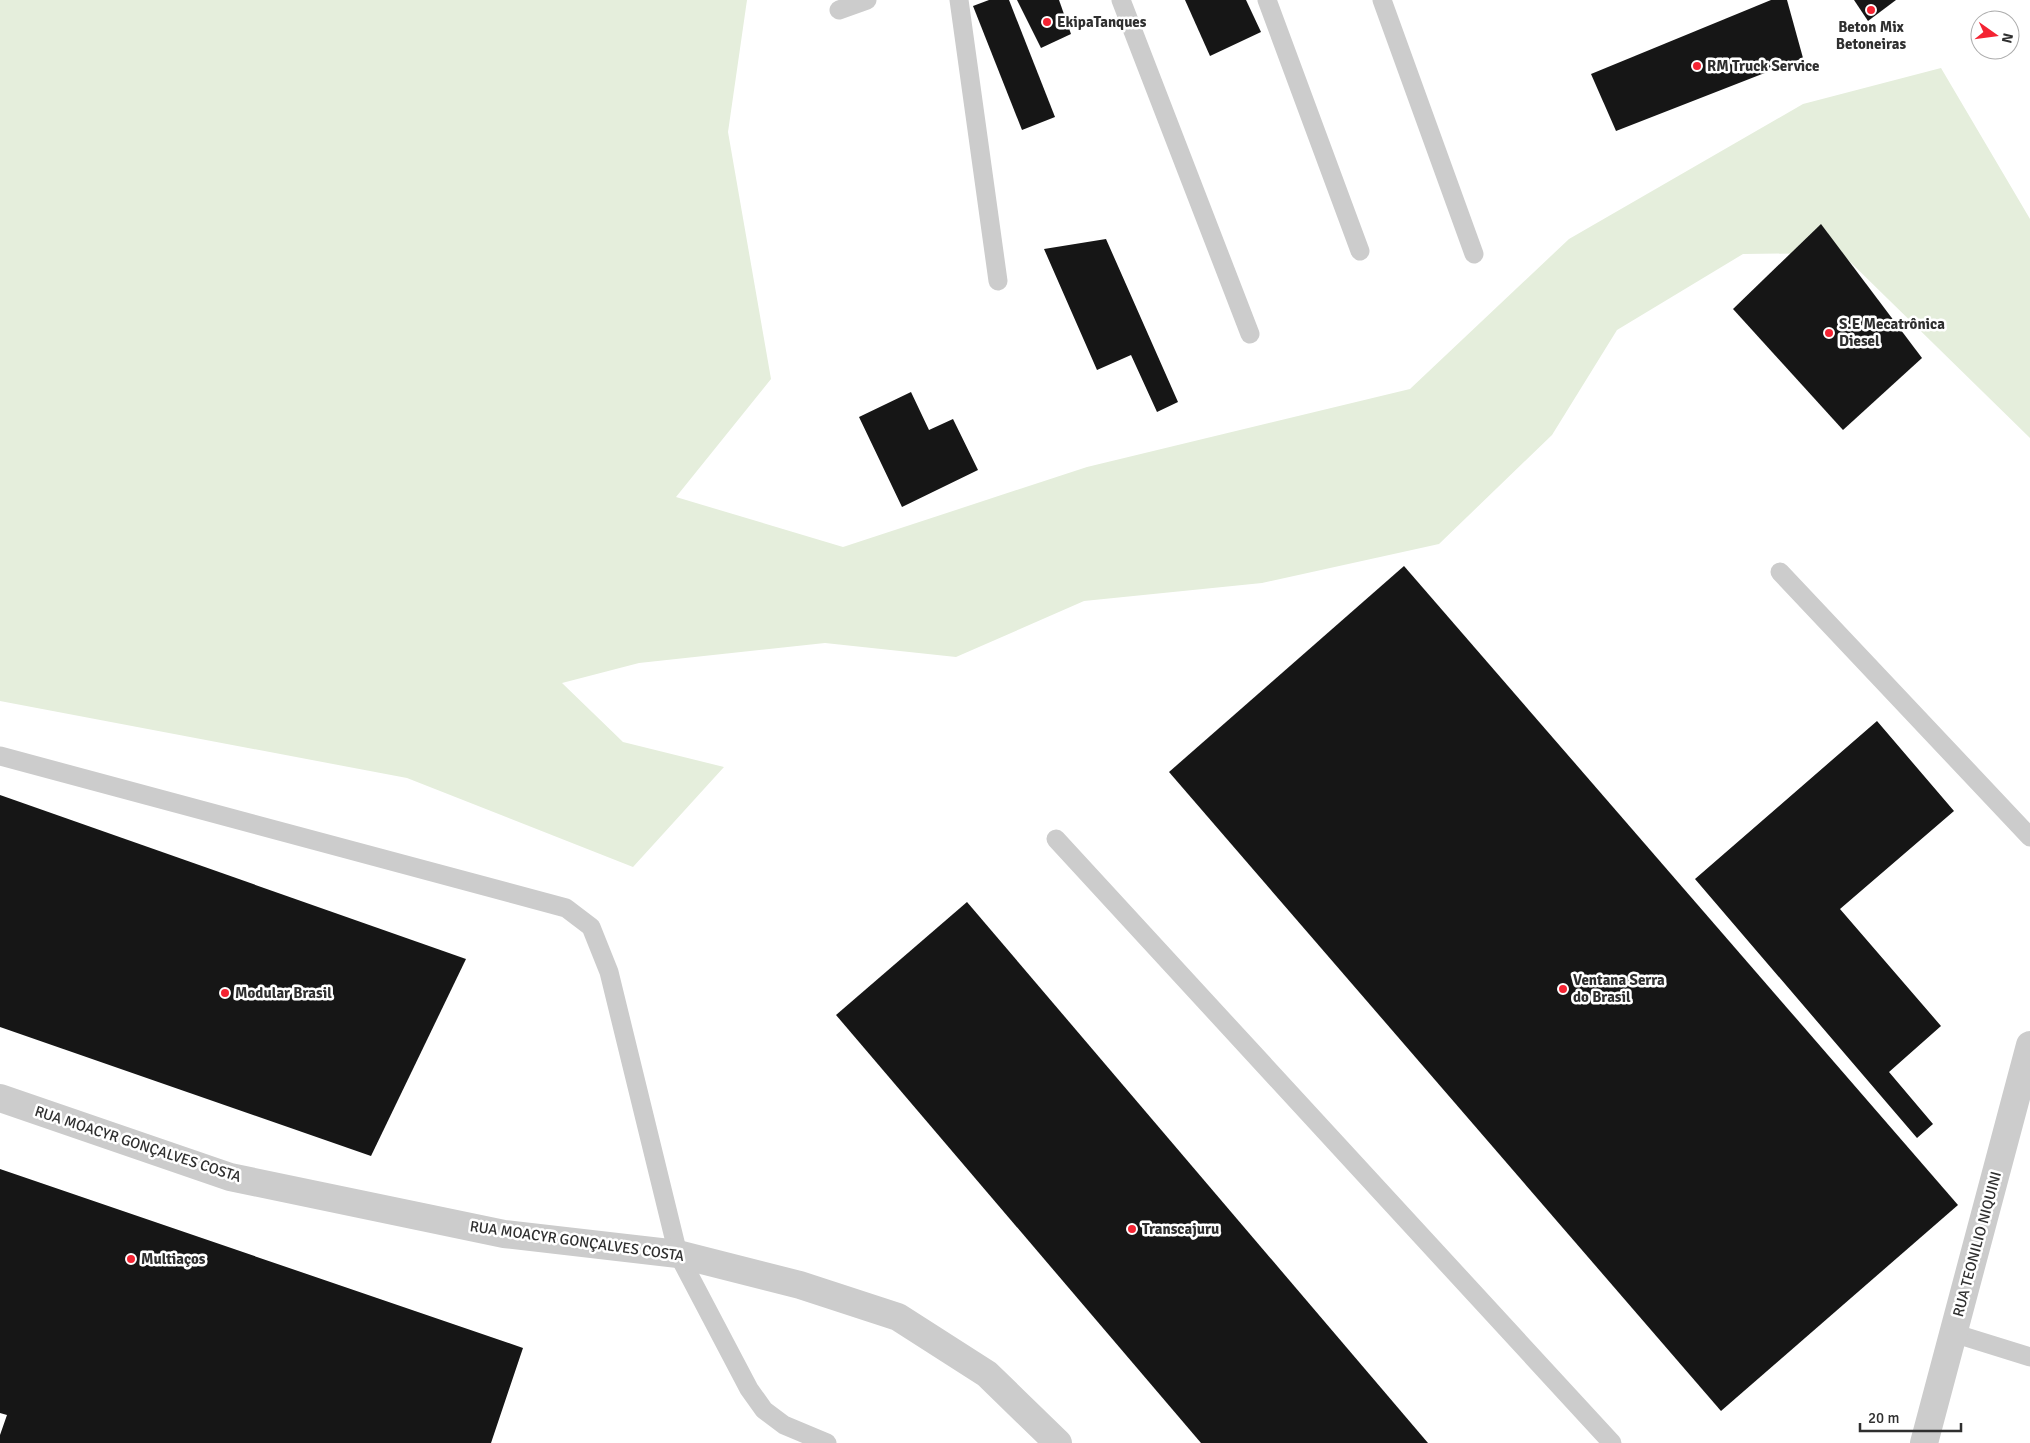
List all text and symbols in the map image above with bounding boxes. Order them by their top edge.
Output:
marker: Beton Mix Betoneiras [1865,4,1877,16]
north arrow [1970,10,2020,60]
place label: EkipaTanques [1057,13,1147,31]
marker: EkipaTanques [1041,16,1053,28]
place label: Beton Mix Betoneiras [1836,18,1906,53]
text: N [1998,31,2017,45]
place label: RM Truck Service [1707,57,1820,75]
marker: RM Truck Service [1691,60,1703,72]
place label: S.E Mecatrônica Diesel [1839,315,1945,350]
marker: S.E Mecatrônica Diesel [1823,327,1835,339]
place label: Ventana Serra do Brasil [1573,971,1665,1006]
marker: Ventana Serra do Brasil [1557,983,1569,995]
place label: Modular Brasil [235,984,332,1002]
marker: Modular Brasil [219,987,231,999]
street label: RUA MOACYR GONÇALVES COSTA [32,1102,244,1186]
street label: RUA TEONILIO NIQUINI [1949,1169,2005,1319]
street label: RUA MOACYR GONÇALVES COSTA [469,1217,685,1265]
place label: Transcajuru [1142,1220,1219,1238]
marker: Transcajuru [1126,1223,1138,1235]
place label: Multiaços [141,1250,206,1268]
marker: Multiaços [125,1253,137,1265]
scale bar [1860,1400,1961,1432]
text: 20 m [1868,1409,1899,1427]

